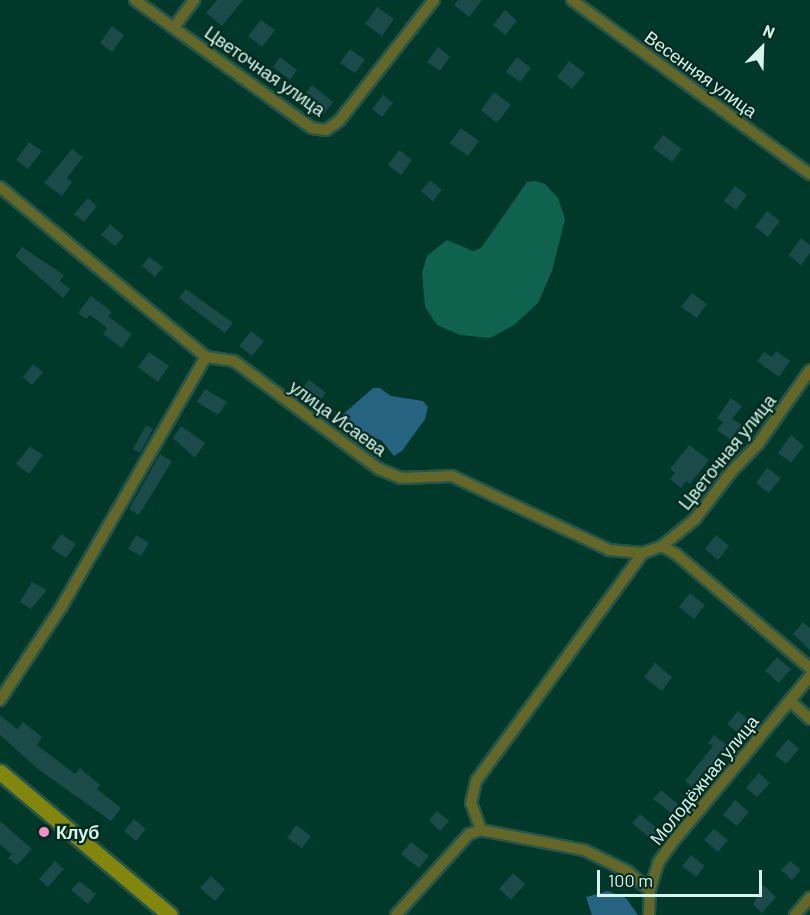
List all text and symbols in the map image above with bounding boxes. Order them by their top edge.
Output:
north arrow [732,18,792,78]
text: N [761,20,778,42]
street label: Цветочная улица [201,21,329,121]
street label: Весенняя улица [641,26,761,122]
street label: улица Исаева [285,376,391,460]
street label: Цветочная улица [674,390,780,514]
street label: Молодёжная улица [645,711,763,849]
place label: Клуб [56,821,99,843]
marker: Клуб [37,825,51,839]
scale bar [600,858,765,896]
text: 100 m [608,869,653,891]

